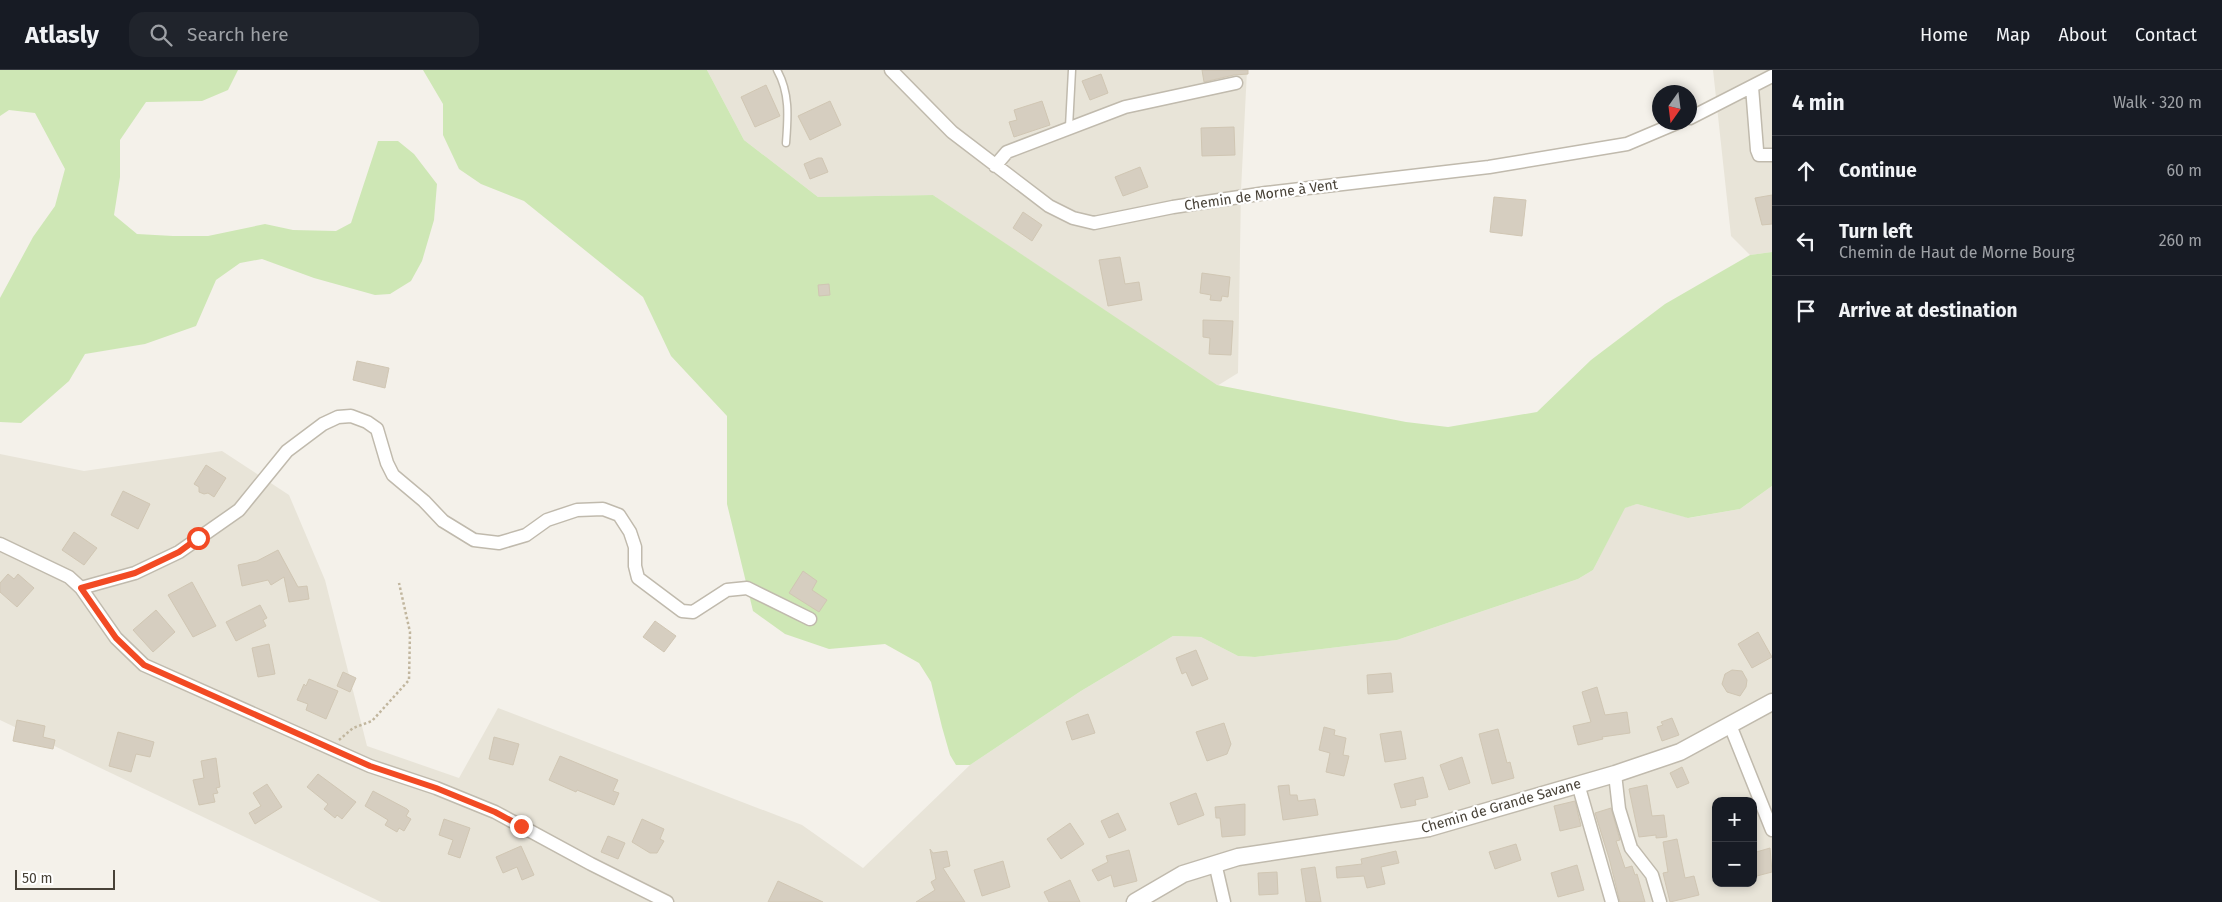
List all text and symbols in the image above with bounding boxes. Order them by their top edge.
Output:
search box [129,12,479,57]
text: Atlasly [25,21,99,49]
icon: search [147,21,175,49]
text: Search here [187,23,289,46]
text: Home [1920,24,1968,46]
text: Map [1996,24,2030,46]
text: About [2058,24,2107,46]
text: Contact [2135,24,2197,46]
north arrow [1652,85,1697,130]
text: 4 min [1792,90,1845,116]
text: Walk · 320 m [2113,93,2202,112]
icon: ahead [1792,157,1820,185]
text: Continue [1839,159,1917,182]
text: 60 m [2167,161,2202,180]
street label: Chemin de Morne à Vent [1183,176,1340,214]
text: Turn left [1839,220,1913,243]
icon: left [1792,227,1820,255]
text: 260 m [2159,231,2202,250]
text: Chemin de Haut de Morne Bourg [1839,243,2075,262]
icon: arrive [1792,297,1820,325]
text: Arrive at destination [1839,299,2018,322]
route start [187,527,210,550]
street label: Chemin de Grande Savane [1419,775,1583,837]
map controls [1712,797,1757,887]
button: + [1712,797,1757,842]
route end [510,815,533,838]
button: − [1712,842,1757,887]
scale bar [15,867,115,890]
text: 50 m [22,870,53,887]

